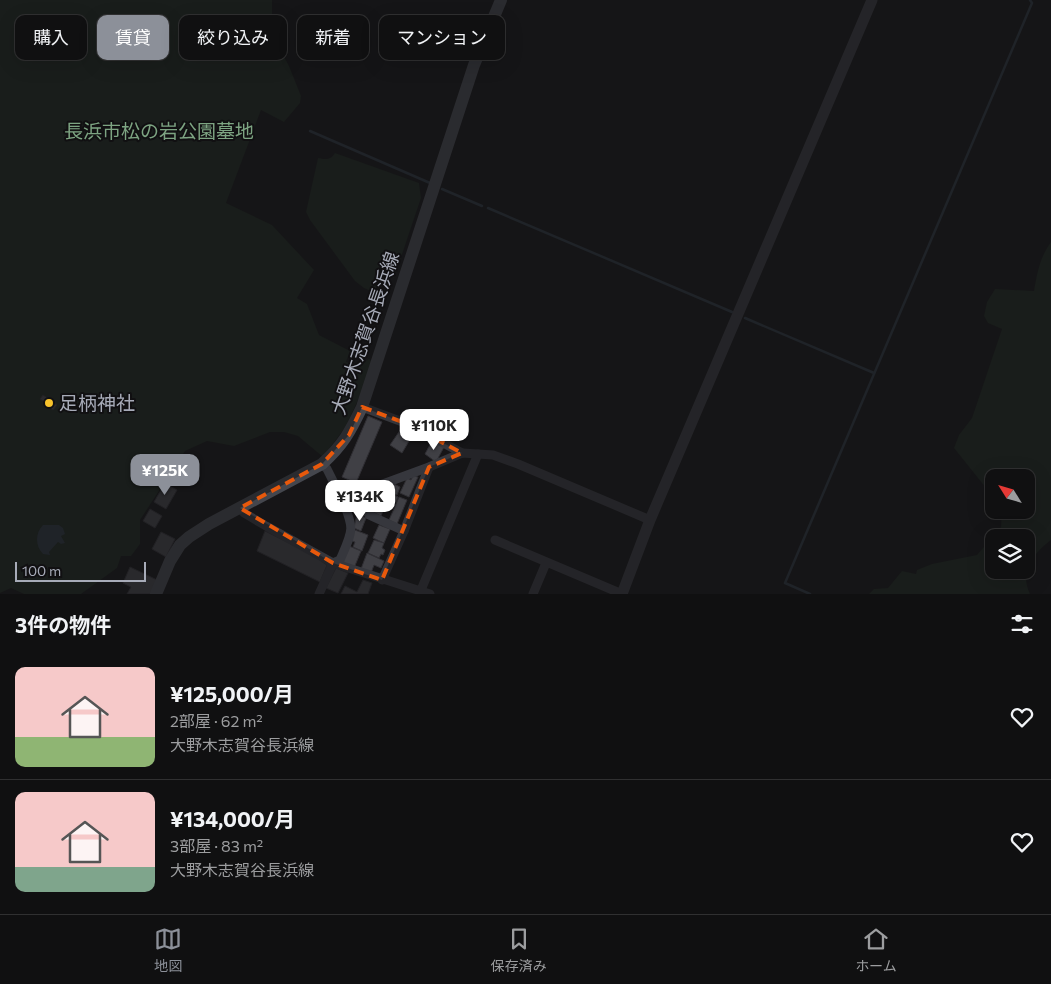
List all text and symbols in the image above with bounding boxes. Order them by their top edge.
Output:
chip: 購入 [15,15,87,60]
chip: 賃貸 [97,15,169,60]
chip: 絞り込み [179,15,287,60]
chip: 新着 [297,15,369,60]
chip: マンション [379,15,505,60]
park label: 長浜市松の岩公園墓地 [64,119,254,142]
street label: 大野木志賀谷長浜線 [326,248,403,417]
place label: 足柄神社 [59,391,135,414]
marker: 足柄神社 [43,397,55,409]
pin: ¥110K [399,408,469,451]
text: ¥110K [411,415,457,434]
pin: ¥125K [130,454,200,496]
text: ¥125K [141,460,189,479]
north arrow [985,469,1035,519]
map controls [985,469,1035,579]
pin: ¥134K [325,480,395,522]
text: ¥134K [336,486,384,505]
button: layers [985,529,1035,579]
scale bar [15,559,146,582]
text: 100 m [22,562,61,579]
icon: filters [1008,610,1036,638]
text: 3件の物件 [15,612,111,637]
text: ¥125,000/月 [170,681,294,706]
icon: home [55,687,115,747]
icon: heart [1008,703,1036,731]
text: 2部屋 · 62 m² [170,711,263,730]
text: 大野木志賀谷長浜線 [170,735,314,754]
text: ¥134,000/月 [170,806,295,831]
icon: home [55,812,115,872]
icon: heart [1008,828,1036,856]
text: 3部屋 · 83 m² [170,836,263,855]
text: 大野木志賀谷長浜線 [170,860,314,879]
tab: 地図 [154,925,182,975]
tab: 保存済み [491,925,547,975]
tab: ホーム [855,925,897,975]

